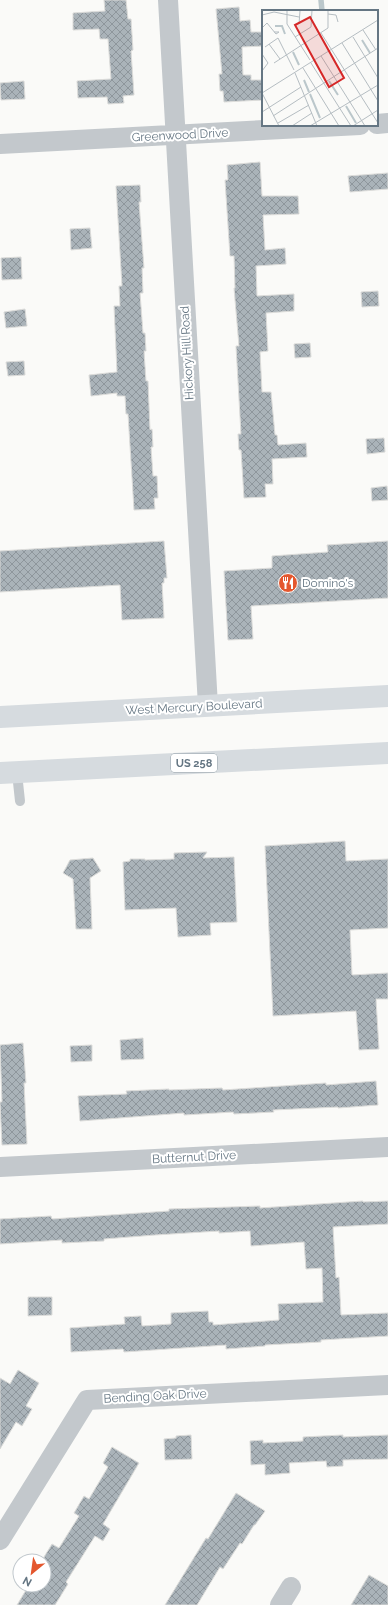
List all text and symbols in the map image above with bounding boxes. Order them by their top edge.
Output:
inset map [262,10,378,126]
street label: Greenwood Drive [131,125,229,145]
street label: Hickory Hill Road [178,306,196,400]
restaurant icon: Domino's [277,572,299,594]
place label: Domino's [302,576,354,590]
street label: West Mercury Boulevard [125,696,263,718]
road number: US 258 [171,754,217,772]
street label: Butternut Drive [152,1148,236,1166]
street label: Bending Oak Drive [103,1386,207,1406]
north arrow [12,1553,52,1593]
text: N [21,1574,34,1589]

